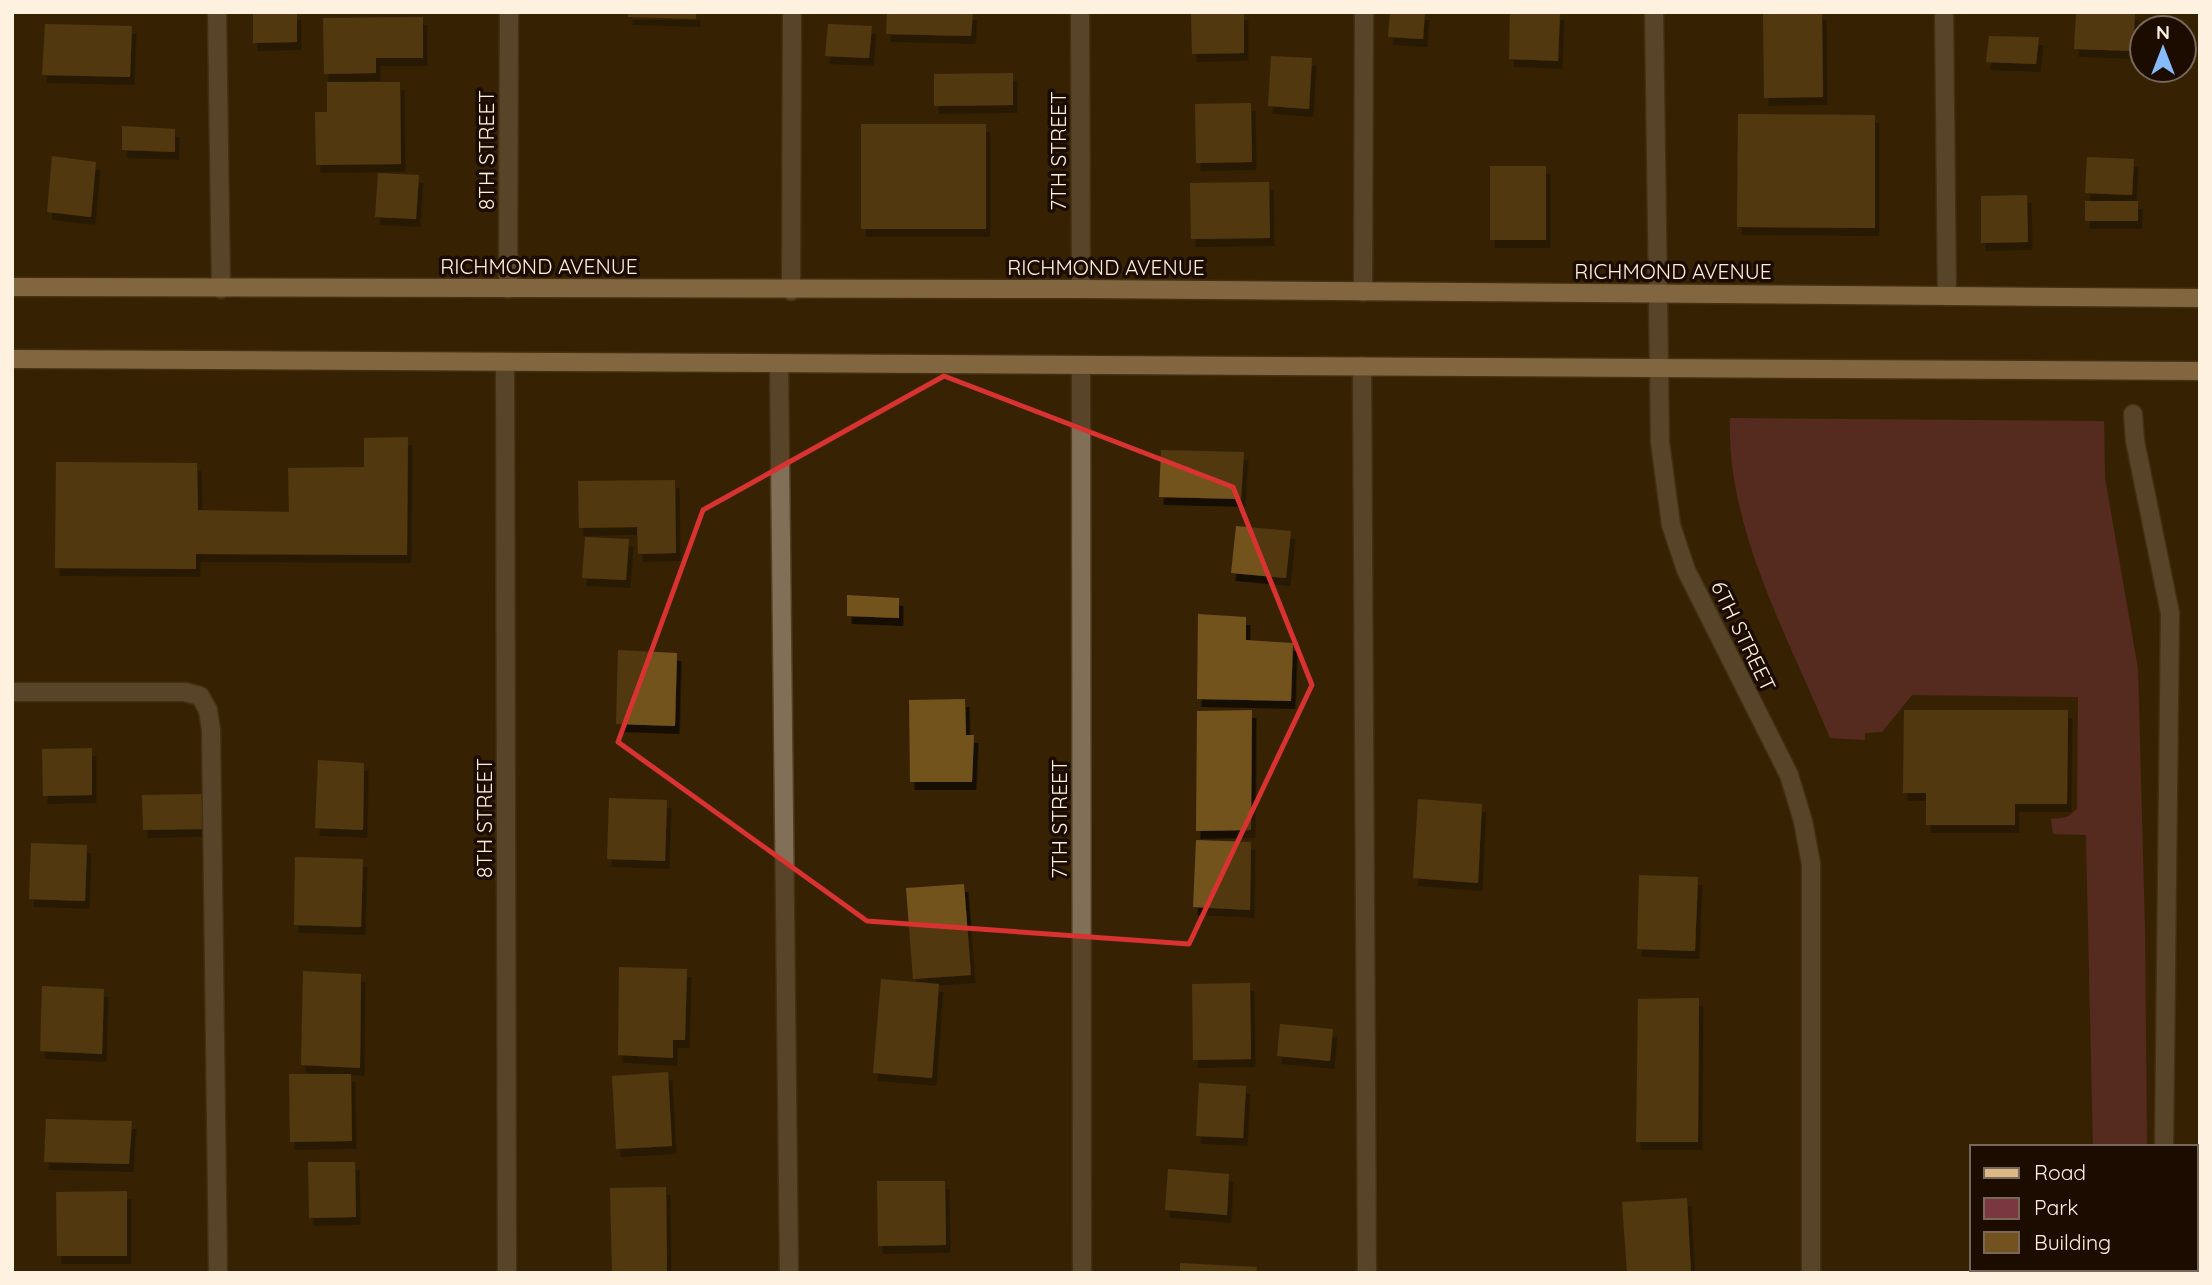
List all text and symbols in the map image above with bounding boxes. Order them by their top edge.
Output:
north arrow [2128,14,2198,84]
text: N [2156,20,2170,44]
street label: 8TH STREET [473,90,499,210]
street label: 7TH STREET [1045,91,1071,211]
street label: RICHMOND AVENUE [440,253,638,279]
street label: RICHMOND AVENUE [1007,254,1205,280]
street label: RICHMOND AVENUE [1574,258,1772,284]
street label: 6TH STREET [1706,576,1782,696]
street label: 8TH STREET [471,758,497,878]
street label: 7TH STREET [1046,759,1072,879]
legend [1970,1145,2198,1271]
text: Road [2034,1159,2086,1185]
text: Park [2034,1194,2078,1220]
text: Building [2034,1229,2111,1255]

